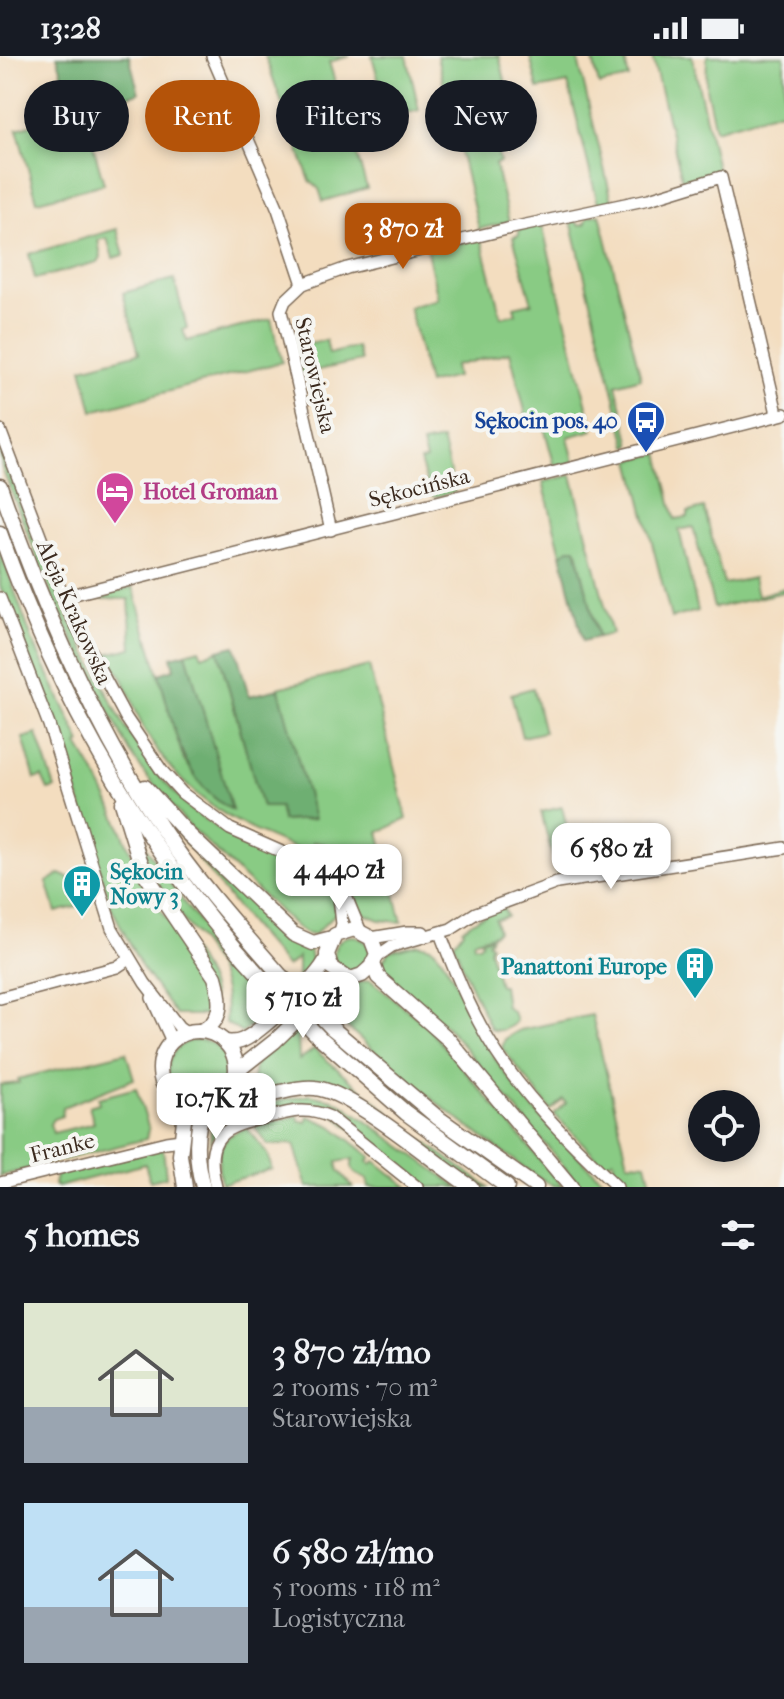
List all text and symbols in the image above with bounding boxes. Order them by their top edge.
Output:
text: 13:28 [40,11,101,46]
chip: Buy [24,80,129,152]
chip: Rent [145,80,260,152]
chip: Filters [276,80,409,152]
chip: New [425,80,537,152]
pin: 3 870 zł [320,203,486,271]
text: 3 870 zł [363,213,443,244]
street label: Starowiejska [289,315,341,437]
bus stop icon: Sękocin pos. 40 [625,399,667,454]
place label: Sękocin pos. 40 [475,408,618,435]
street label: Sękocińska [366,463,473,513]
hotel icon: Hotel Groman [94,470,136,525]
place label: Hotel Groman [143,479,278,505]
street label: Aleja Krakowska [30,536,118,689]
pin: 6 580 zł [528,823,694,891]
text: 6 580 zł [570,833,652,864]
pin: 4 440 zł [256,844,422,912]
text: 4 440 zł [294,854,384,885]
place label: Sękocin Nowy 3 [110,859,184,910]
building icon: Sękocin Nowy 3 [61,863,103,918]
building icon: Panattoni Europe [674,945,716,1000]
place label: Panattoni Europe [501,954,667,980]
pin: 5 710 zł [220,972,386,1040]
text: 5 710 zł [264,982,342,1013]
pin: 10.7K zł [133,1073,299,1141]
text: 10.7K zł [175,1083,257,1114]
map controls [688,1090,760,1162]
button: locate [688,1090,760,1162]
street label: Franke [27,1127,98,1169]
icon: filters [716,1213,760,1257]
text: 5 homes [24,1215,139,1255]
text: 3 870 zł/mo [272,1332,431,1372]
icon: home [88,1335,184,1431]
text: 2 rooms · 70 m² [272,1372,437,1403]
text: Starowiejska [272,1403,412,1434]
text: 6 580 zł/mo [272,1532,434,1572]
icon: home [88,1535,184,1631]
text: 5 rooms · 118 m² [272,1572,440,1603]
text: Logistyczna [272,1603,405,1634]

